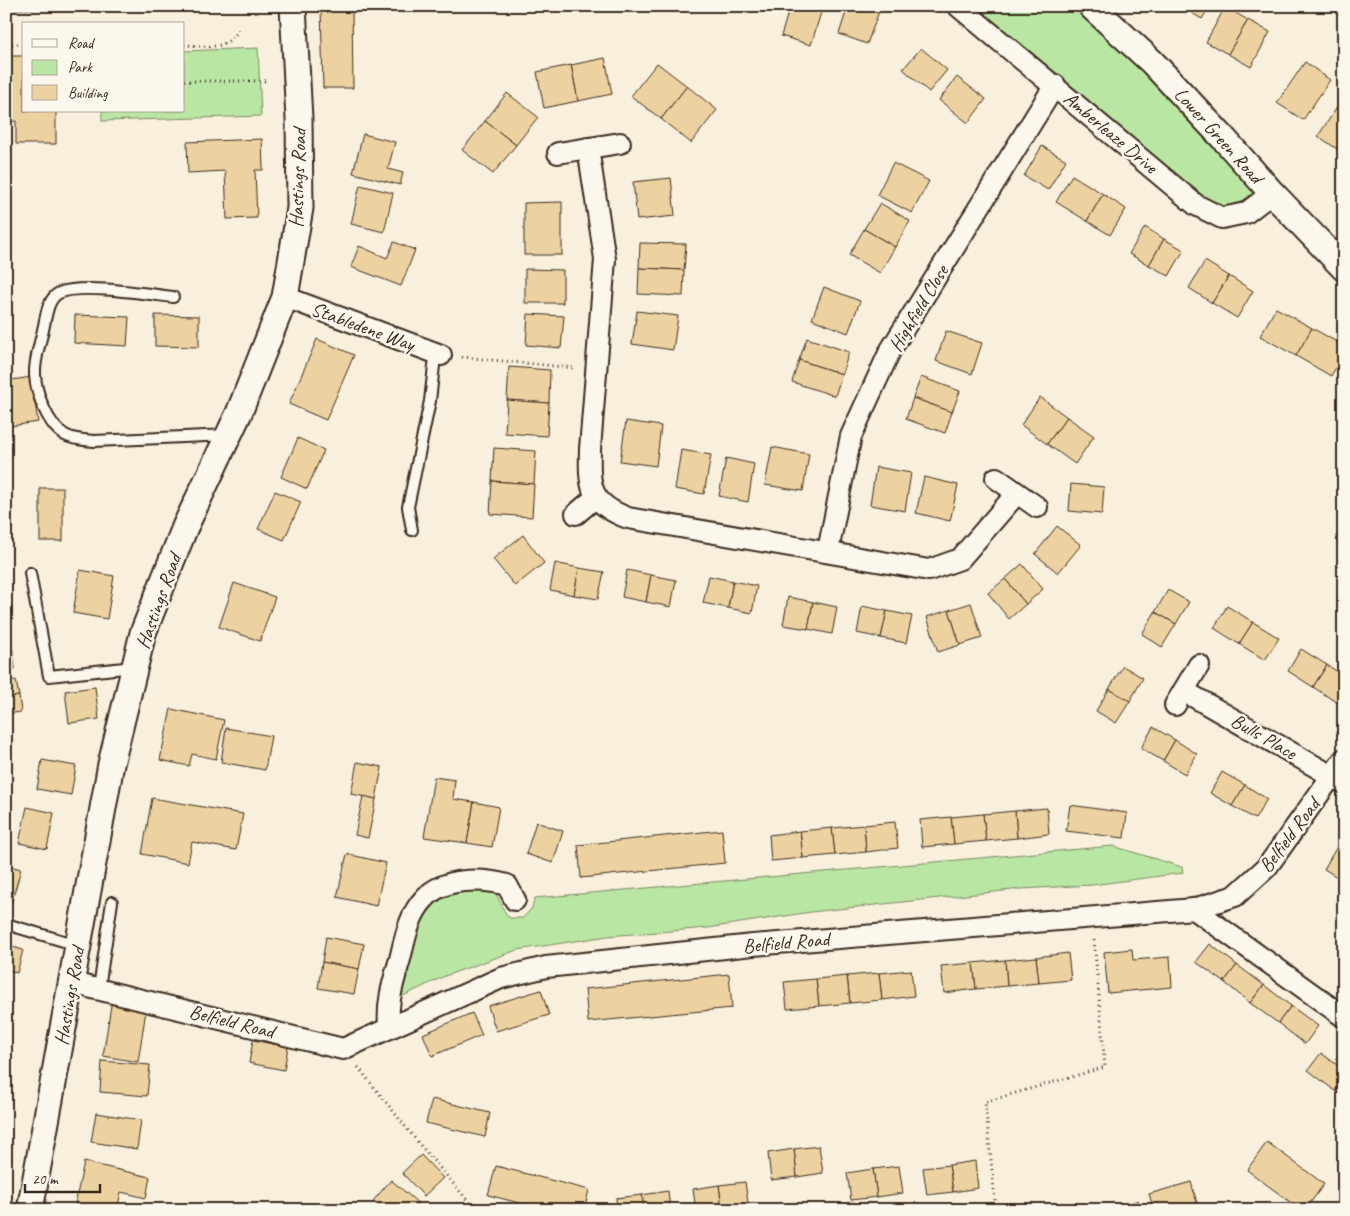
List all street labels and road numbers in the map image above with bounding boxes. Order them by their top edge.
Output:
street label: Lower Green Road [1169,82,1271,191]
street label: Amberleaze Drive [1059,86,1164,180]
street label: Hastings Road [283,125,312,228]
street label: Highfield Close [883,259,955,356]
street label: Stabledene Way [308,296,420,357]
street label: Hastings Road [130,547,188,652]
street label: Bulls Place [1227,708,1302,766]
street label: Belfield Road [1253,791,1327,877]
street label: Belfield Road [742,926,833,959]
street label: Hastings Road [49,942,91,1047]
street label: Belfield Road [187,999,280,1045]

